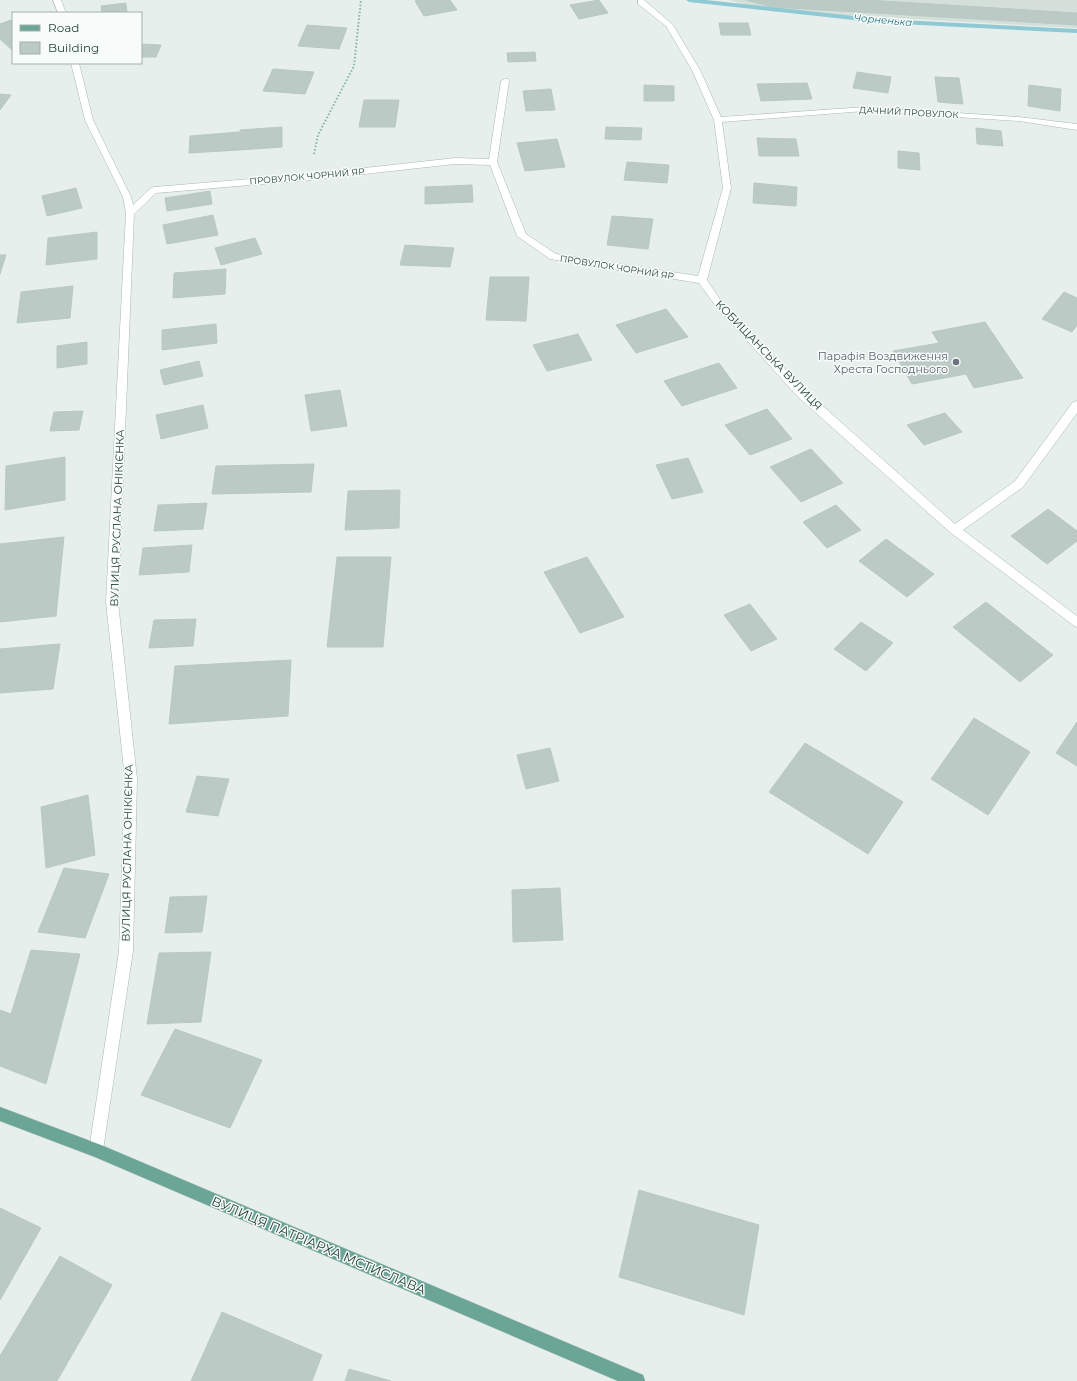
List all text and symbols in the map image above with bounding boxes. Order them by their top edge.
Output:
water label: Чорненька [853,11,913,29]
legend [12,12,142,64]
text: Road [48,20,79,35]
text: Building [48,40,99,55]
street label: ДАЧНИЙ ПРОВУЛОК [859,104,960,120]
street label: ПРОВУЛОК ЧОРНИЙ ЯР [249,165,365,187]
street label: ПРОВУЛОК ЧОРНИЙ ЯР [559,253,675,281]
street label: КОБИЩАНСЬКА ВУЛИЦЯ [713,297,825,413]
place label: Парафія Воздвиження Хреста Господнього [818,349,948,376]
marker: Парафія Воздвиження Хреста Господнього [951,357,961,367]
street label: ВУЛИЦЯ РУСЛАНА ОНІКІЄНКА [107,428,127,607]
street label: ВУЛИЦЯ РУСЛАНА ОНІКІЄНКА [118,763,136,942]
street label: ВУЛИЦЯ ПАТРІАРХА МСТИСЛАВА [209,1192,429,1298]

